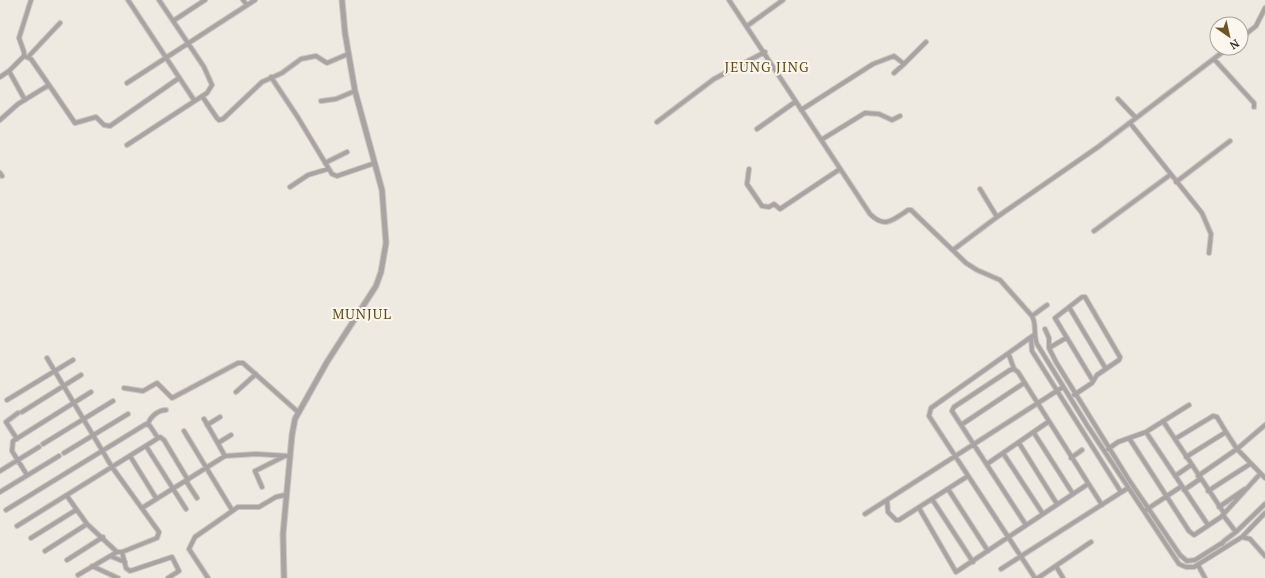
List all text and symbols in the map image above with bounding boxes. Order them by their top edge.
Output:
north arrow [1209,16,1249,56]
text: N [1227,36,1242,53]
district label: JEUNG JING [724,57,810,76]
district label: MUNJUL [332,304,392,323]

